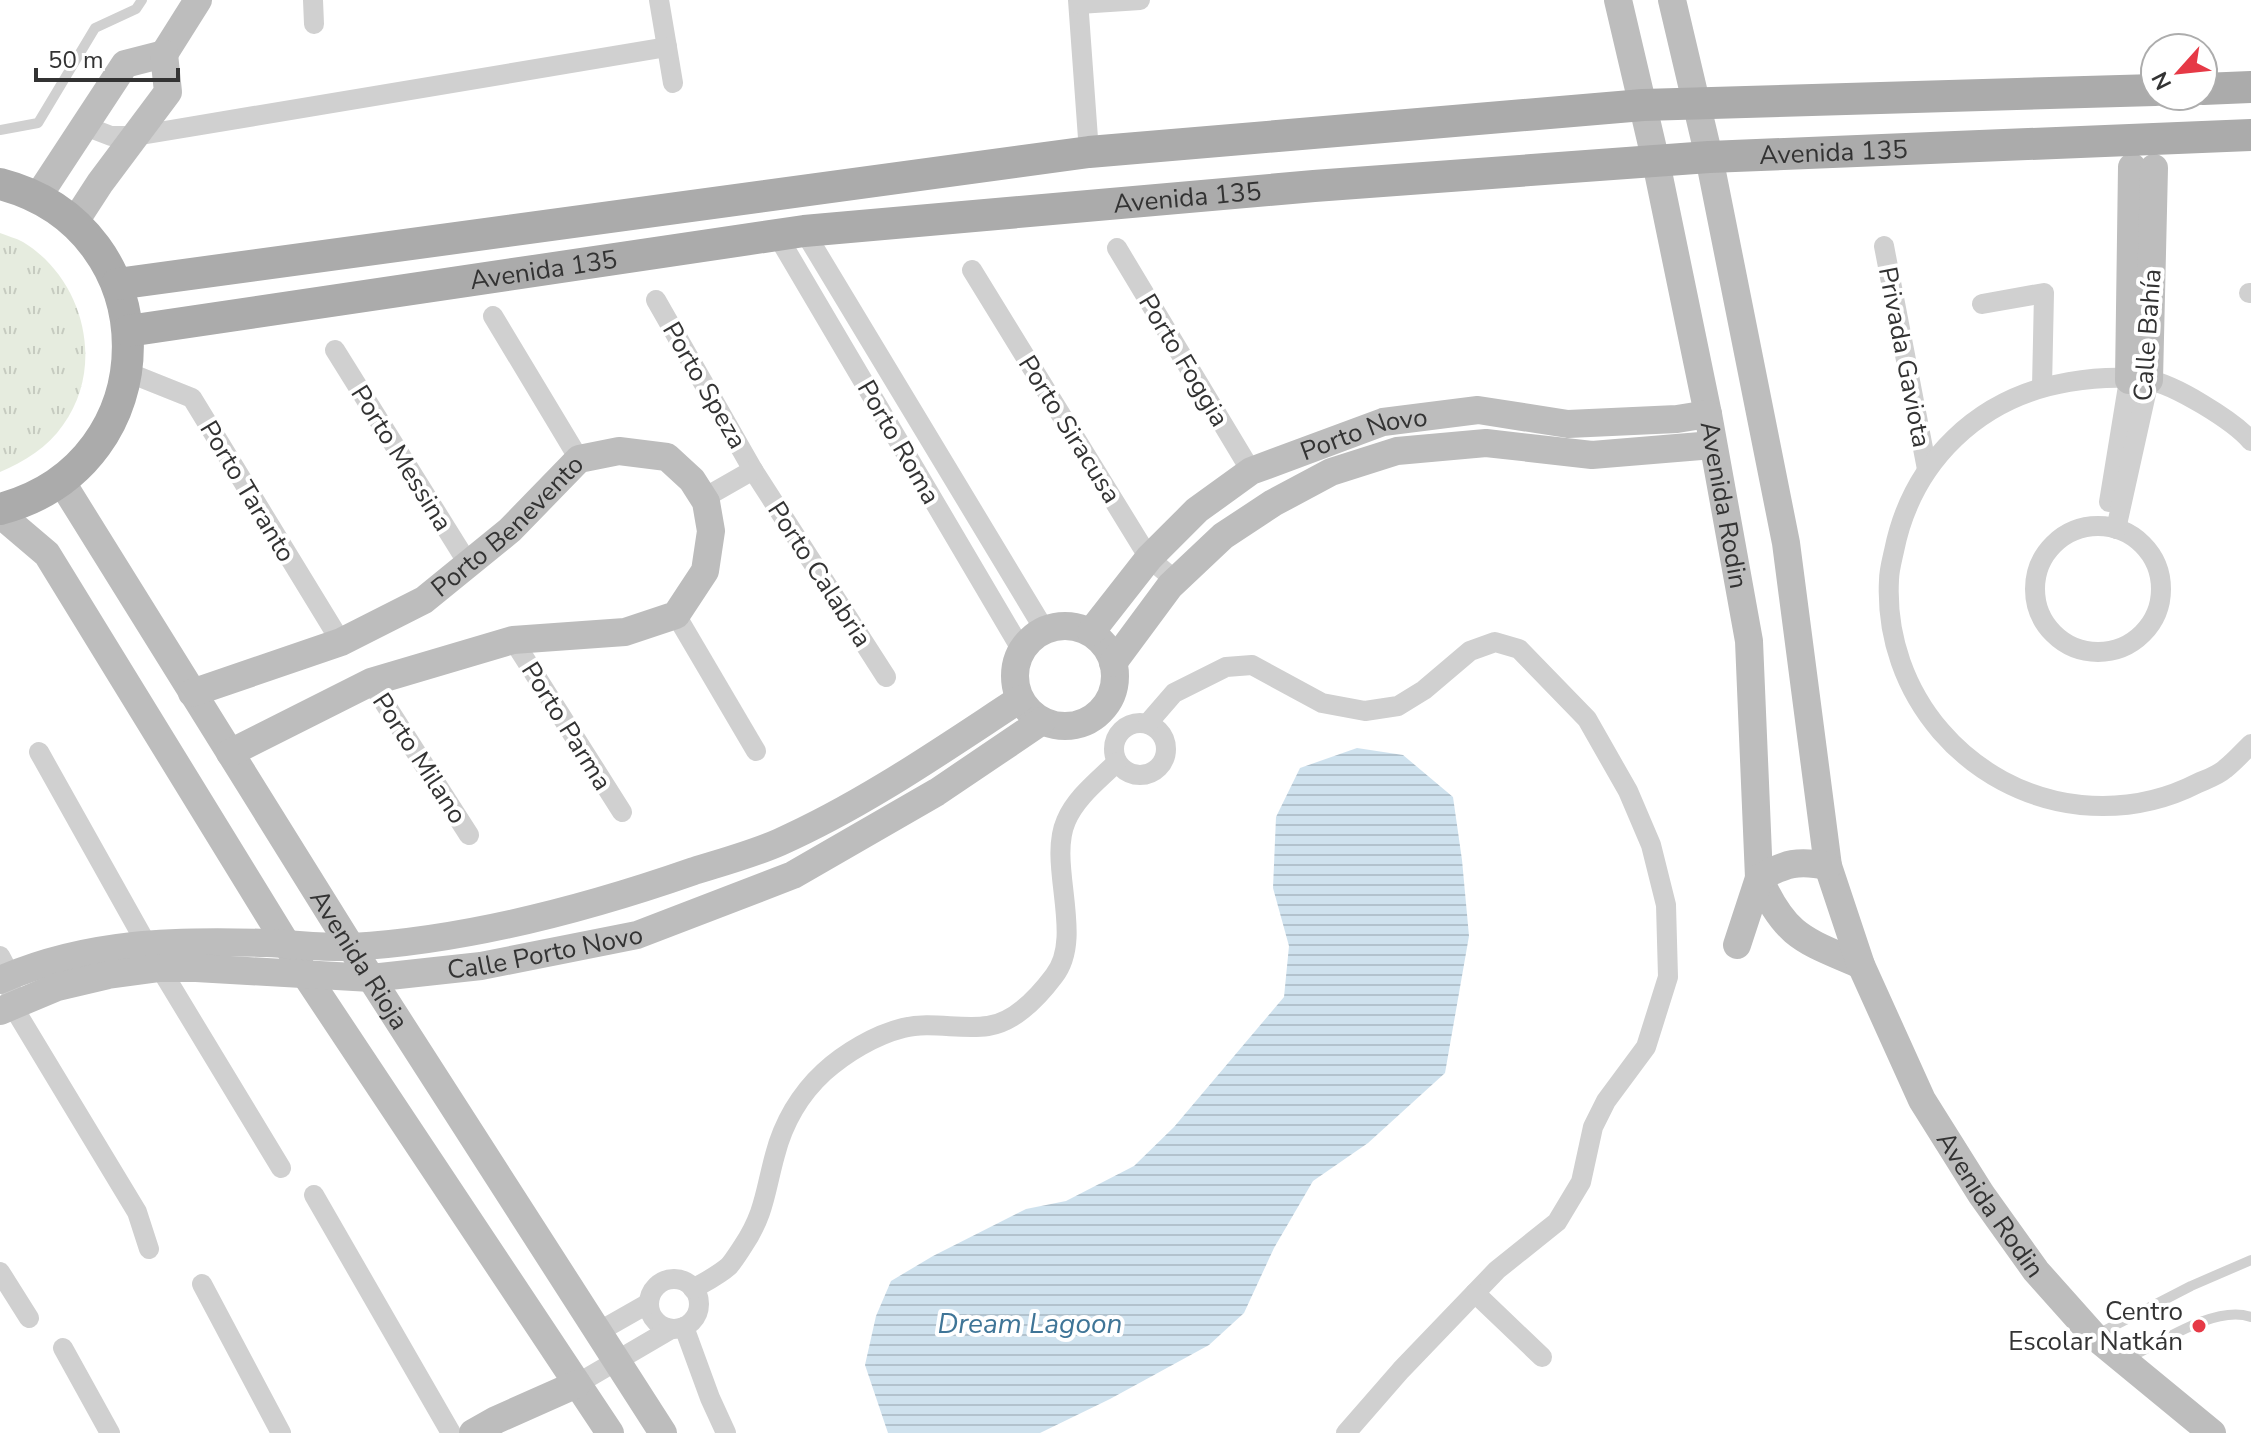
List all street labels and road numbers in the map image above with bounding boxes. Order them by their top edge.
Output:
street label: Avenida 135 [1759,132,1908,173]
street label: Avenida 135 [1112,174,1263,222]
street label: Avenida 135 [467,242,620,298]
street label: Privada Gaviota [1870,264,1939,450]
street label: Calle Bahía [2125,268,2170,402]
street label: Porto Foggia [1130,287,1237,433]
street label: Porto Speza [654,315,755,455]
street label: Porto Siracusa [1010,349,1129,510]
street label: Porto Roma [849,374,948,511]
street label: Porto Messina [343,379,460,538]
street label: Porto Novo [1295,400,1429,469]
street label: Porto Taranto [192,414,304,568]
street label: Avenida Rodin [1692,418,1756,591]
street label: Porto Benevento [424,448,592,605]
street label: Porto Calabria [759,495,880,654]
street label: Porto Parma [513,655,620,797]
street label: Porto Milano [364,686,475,830]
street label: Avenida Rioja [302,883,417,1037]
street label: Calle Porto Novo [446,917,646,988]
street label: Avenida Rodin [1928,1125,2052,1285]

